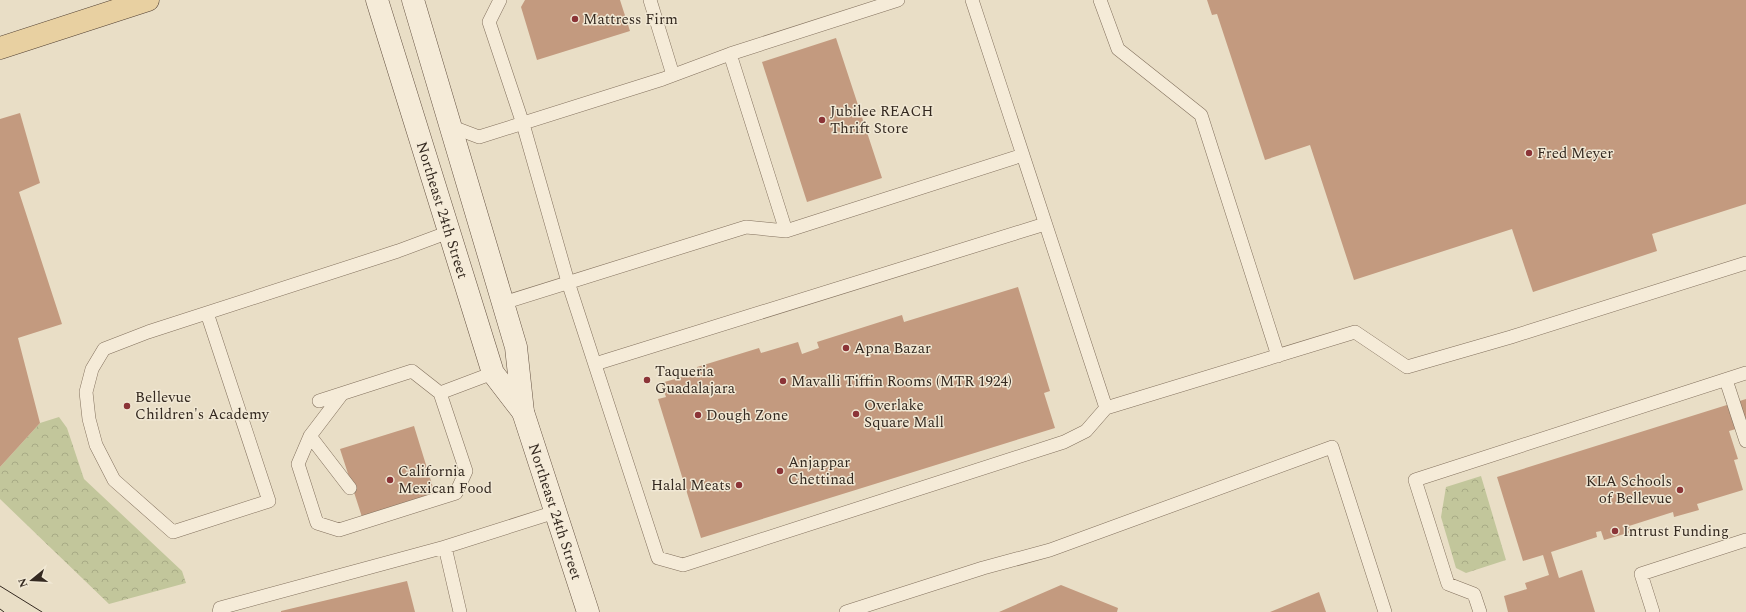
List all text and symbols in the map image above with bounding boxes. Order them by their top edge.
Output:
place label: Mattress Firm [583,8,678,31]
marker: Mattress Firm [570,14,580,24]
place label: Jubilee REACH Thrift Store [830,100,933,140]
marker: Jubilee REACH Thrift Store [817,115,827,125]
street label: Northeast 24th Street [410,139,474,282]
place label: Fred Meyer [1537,142,1613,165]
marker: Fred Meyer [1524,148,1534,158]
place label: Apna Bazar [854,337,931,360]
marker: Apna Bazar [841,343,851,353]
place label: Taqueria Guadalajara [655,360,736,400]
place label: Mavalli Tiffin Rooms (MTR 1924) [791,370,1012,393]
marker: Taqueria Guadalajara [642,375,652,385]
marker: Mavalli Tiffin Rooms (MTR 1924) [778,376,788,386]
place label: Bellevue Children's Academy [135,386,270,426]
place label: Overlake Square Mall [864,394,944,434]
marker: Bellevue Children's Academy [122,401,132,411]
place label: Dough Zone [706,404,788,427]
marker: Overlake Square Mall [851,409,861,419]
marker: Dough Zone [693,410,703,420]
street label: Northeast 24th Street [522,440,588,583]
place label: Anjappar Chettinad [788,451,855,491]
place label: California Mexican Food [398,460,492,500]
marker: Anjappar Chettinad [775,466,785,476]
place label: KLA Schools of Bellevue [1586,470,1672,510]
place label: Halal Meats [651,474,731,497]
marker: California Mexican Food [385,475,395,485]
marker: Halal Meats [734,480,744,490]
marker: KLA Schools of Bellevue [1675,485,1685,495]
place label: Intrust Funding [1623,520,1729,543]
marker: Intrust Funding [1610,526,1620,536]
north arrow [12,560,52,600]
text: N [13,576,32,590]

